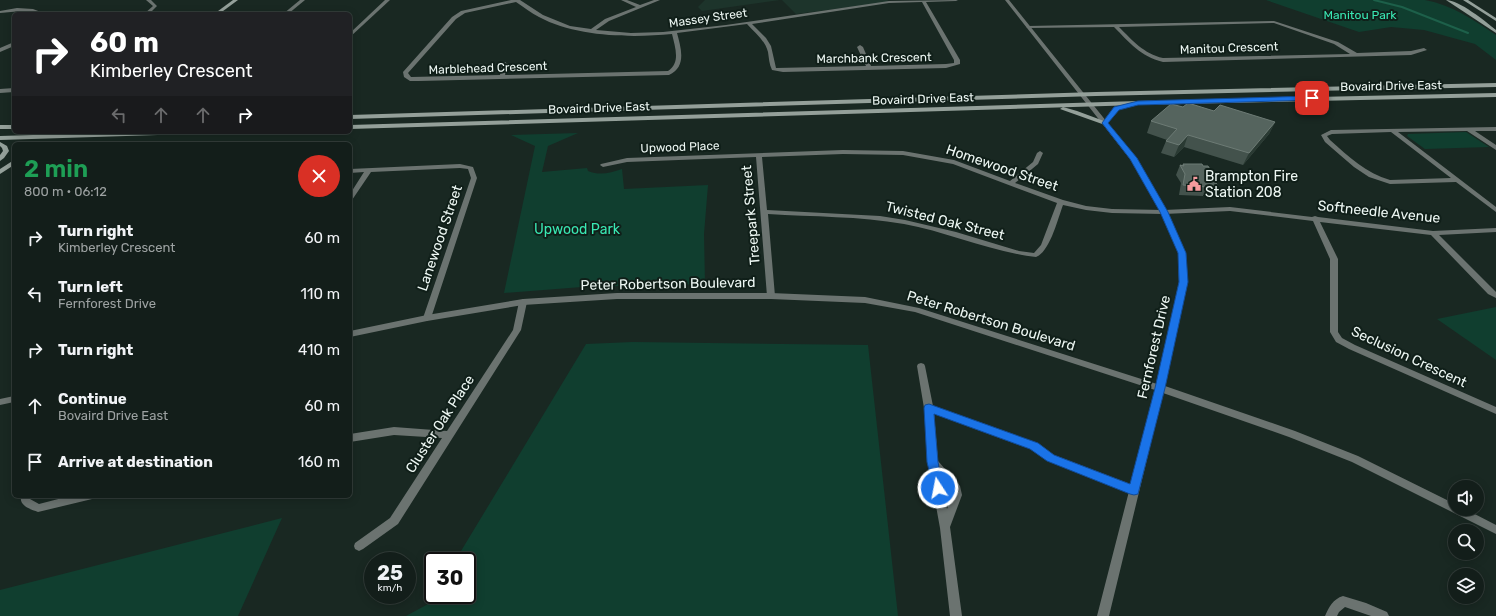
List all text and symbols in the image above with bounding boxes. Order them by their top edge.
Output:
street label: Massey Street [668,6,748,30]
park label: Manitou Park [1323,8,1397,22]
text: 60 m [90,26,159,59]
icon: right [24,28,76,80]
street label: Manitou Crescent [1179,39,1279,57]
street label: Marchbank Crescent [816,50,932,66]
street label: Marblehead Crescent [428,59,548,77]
text: Kimberley Crescent [90,60,253,82]
street label: Bovaird Drive East [1340,78,1442,94]
pin [1295,81,1329,115]
icon: arrive [1301,87,1323,109]
street label: Bovaird Drive East [872,90,974,108]
street label: Bovaird Drive East [548,99,650,117]
icon: left [108,104,130,126]
icon: ahead [150,104,172,126]
icon: ahead [192,104,214,126]
icon: right [234,104,256,126]
street label: Upwood Place [640,139,720,155]
street label: Homewood Street [944,141,1061,195]
text: 2 min [24,155,88,183]
button: close [298,155,340,197]
street label: Treepark Street [738,164,764,266]
place label: Brampton Fire Station 208 [1205,168,1298,201]
public building icon: Brampton Fire Station 208 [1186,176,1202,192]
street label: Lanewood Street [414,182,466,293]
text: 800 m · 06:12 [24,184,107,199]
street label: Softneedle Avenue [1317,197,1441,227]
street label: Twisted Oak Street [884,198,1007,244]
park label: Upwood Park [534,221,621,238]
text: Turn right [58,222,133,240]
icon: right [24,227,46,249]
text: 60 m [304,229,340,247]
text: Kimberley Crescent [58,240,175,255]
street label: Peter Robertson Boulevard [580,274,756,294]
text: Turn left [58,278,123,296]
icon: left [24,283,46,305]
text: 110 m [301,285,340,303]
street label: Peter Robertson Boulevard [905,287,1077,355]
street label: Fernforest Drive [1134,293,1174,400]
text: Fernforest Drive [58,296,156,311]
street label: Seclusion Crescent [1349,323,1470,391]
icon: right [24,339,46,361]
text: Turn right [58,341,133,359]
text: 410 m [298,341,340,359]
street label: Cluster Oak Place [402,372,478,476]
text: Continue [58,390,127,408]
icon: ahead [24,395,46,417]
text: 60 m [304,397,340,415]
text: Bovaird Drive East [58,408,168,423]
icon: arrive [24,451,46,473]
text: Arrive at destination [58,453,213,471]
text: 160 m [298,453,340,471]
position arrow [917,467,959,509]
map controls [1448,480,1484,604]
button: sound [1448,480,1484,516]
button: search [1448,524,1484,560]
speed limit sign: 30 [424,552,476,604]
text: 25 [377,561,403,585]
button: layers [1448,568,1484,604]
text: km/h [378,582,402,594]

